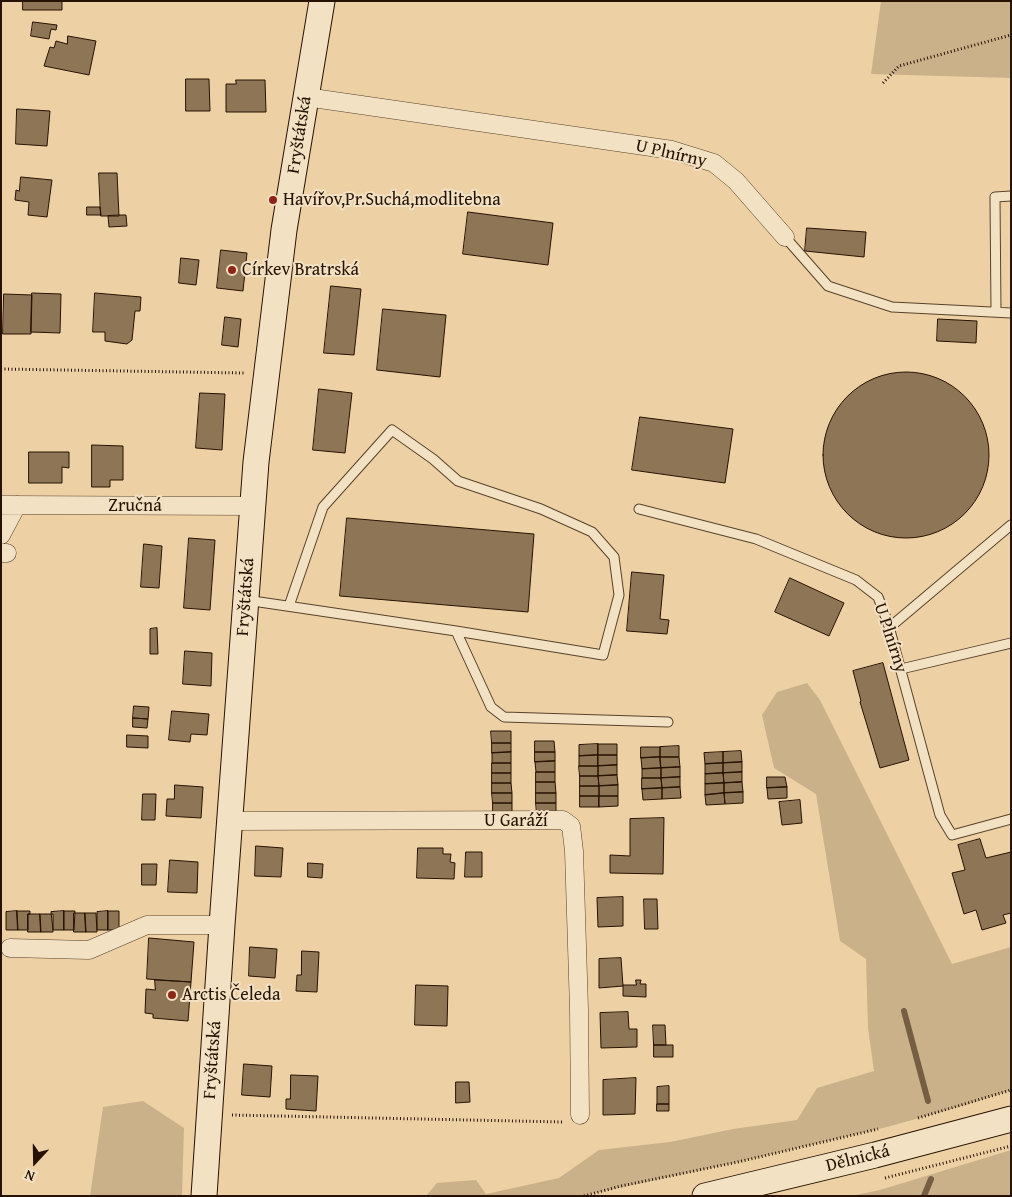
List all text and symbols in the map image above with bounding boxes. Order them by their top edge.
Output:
street label: Fryštátská [283,95,317,175]
street label: U Plnírny [633,135,709,173]
place label: Havířov,Pr.Suchá,modlitebna [283,189,501,211]
marker: Havířov,Pr.Suchá,modlitebna [267,194,279,206]
place label: Církev Bratrská [242,259,359,281]
marker: Církev Bratrská [226,264,238,276]
street label: Zručná [108,495,162,517]
street label: Fryštátská [232,557,260,637]
street label: U Plnírny [869,600,911,676]
street label: U Garáží [484,810,548,832]
place label: Arctis Čeleda [182,984,280,1006]
marker: Arctis Čeleda [166,989,178,1001]
street label: Fryštátská [199,1020,227,1100]
north arrow [10,1137,60,1187]
street label: Dělnická [824,1141,892,1177]
text: N [22,1165,38,1187]

